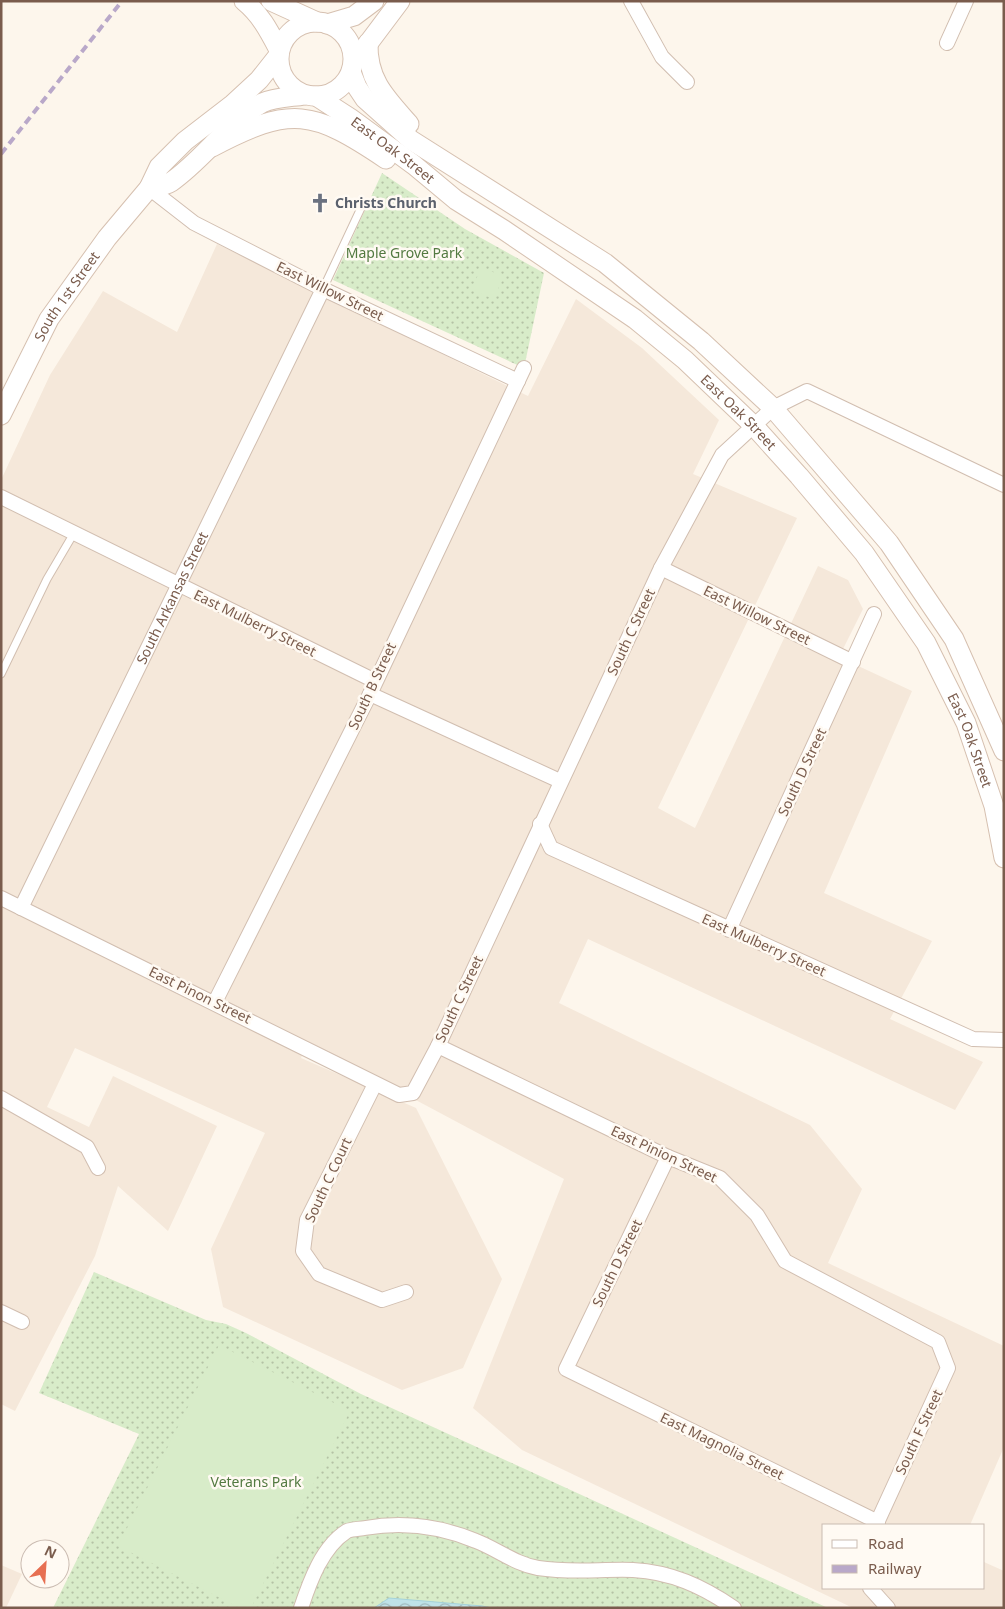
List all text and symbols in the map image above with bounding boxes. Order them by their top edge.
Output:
street label: East Oak Street [347,112,439,187]
church icon: Christs Church [309,192,331,214]
place label: Christs Church [335,193,437,212]
park label: Maple Grove Park [346,243,463,262]
street label: South 1st Street [29,247,104,344]
street label: East Willow Street [274,256,387,325]
street label: East Oak Street [697,370,781,454]
street label: South Arkansas Street [131,528,212,667]
street label: East Willow Street [701,580,814,649]
street label: East Mulberry Street [191,585,320,660]
street label: South C Street [602,585,659,678]
street label: South B Street [343,639,400,732]
street label: East Oak Street [943,689,997,790]
street label: South D Street [773,725,830,819]
street label: East Mulberry Street [699,909,829,980]
street label: South C Street [430,952,487,1045]
street label: East Pinon Street [146,962,255,1028]
street label: East Pinion Street [608,1121,720,1187]
street label: South C Court [300,1134,355,1225]
street label: South D Street [587,1216,646,1310]
street label: South F Street [890,1386,947,1478]
street label: East Magnolia Street [657,1407,787,1484]
park label: Veterans Park [211,1472,302,1491]
legend [822,1524,985,1589]
text: Road [868,1533,904,1553]
north arrow [20,1539,70,1589]
text: N [42,1541,60,1563]
text: Railway [868,1558,922,1578]

